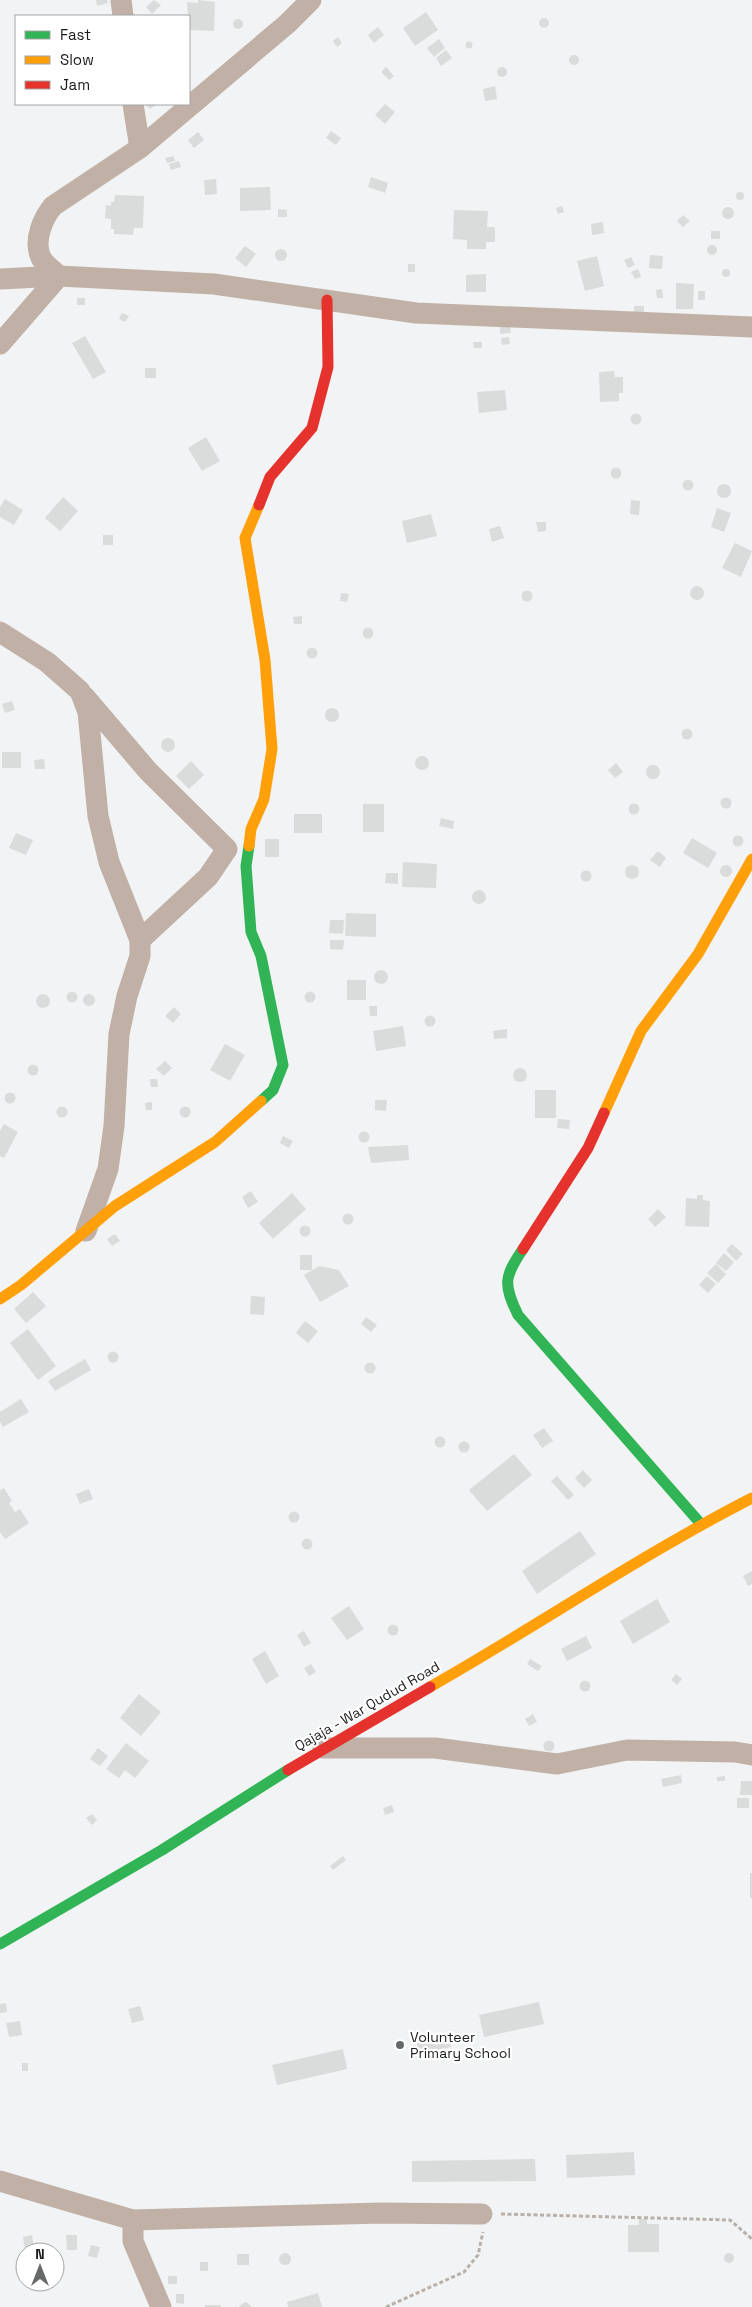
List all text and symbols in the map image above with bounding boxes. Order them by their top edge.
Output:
legend [15,15,190,105]
text: Fast [60,25,91,44]
text: Slow [60,50,94,69]
text: Jam [60,75,90,94]
street label: Qajaja - War Qudud Road [291,1657,443,1755]
place label: Volunteer Primary School [410,2028,511,2062]
marker: Volunteer Primary School [394,2039,406,2051]
north arrow [15,2242,65,2292]
text: N [35,2245,45,2263]

